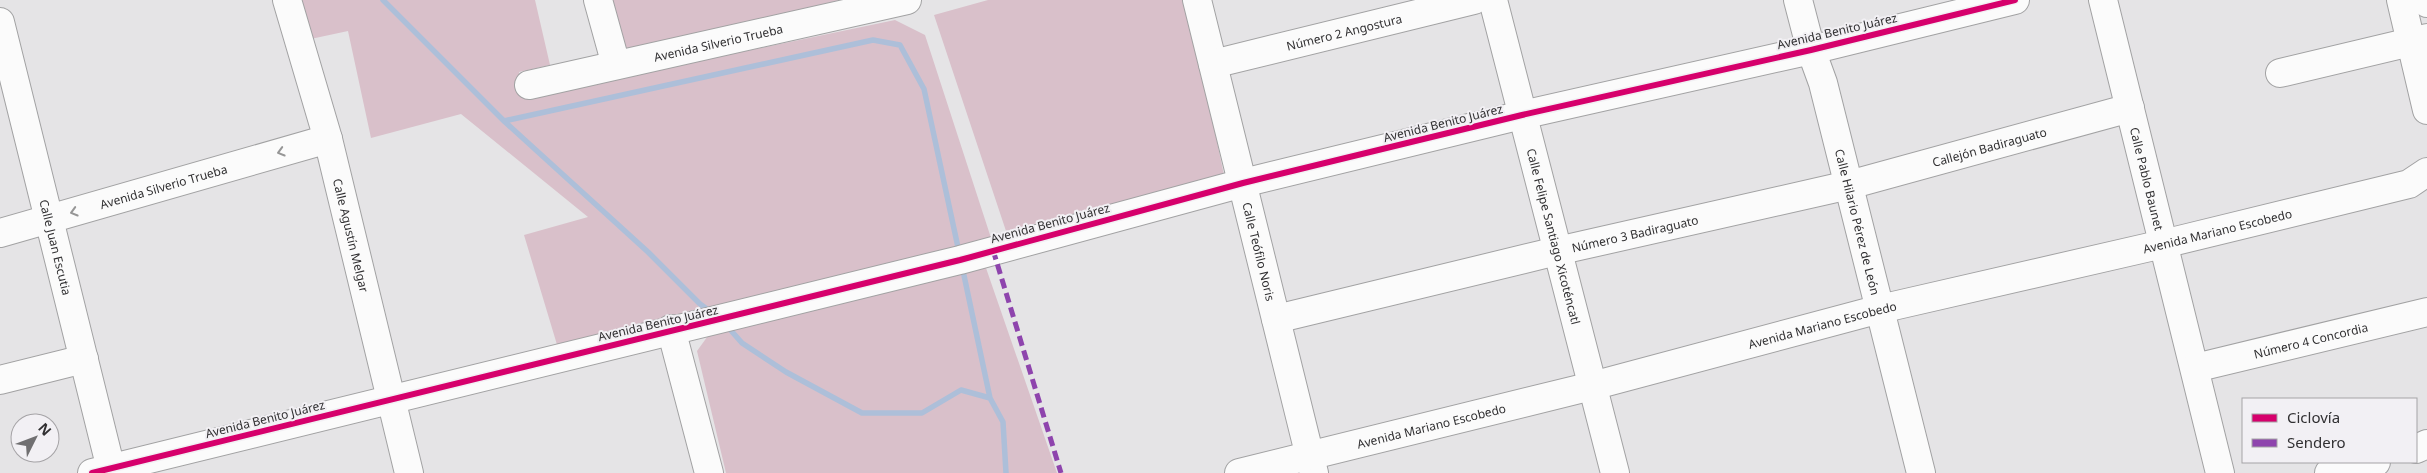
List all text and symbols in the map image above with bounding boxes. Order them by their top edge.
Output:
street label: Número 2 Angostura [1285,9,1404,54]
street label: Avenida Benito Juárez [1775,9,1899,53]
street label: Avenida Silverio Trueba [652,20,784,65]
street label: Avenida Benito Juárez [1382,100,1505,146]
street label: Callejón Badiraguato [1930,123,2048,170]
street label: Calle Pablo Baunet [2126,125,2168,233]
street label: Calle Felipe Santiago Xicoténcatl [1523,146,1585,326]
one-way arrow [277,147,285,157]
street label: Calle Hilario Pérez de León [1831,147,1884,297]
street label: Avenida Silverio Trueba [98,160,229,213]
street label: Calle Agustín Melgar [329,177,373,294]
street label: Calle Juan Escutia [36,197,76,297]
street label: Avenida Benito Juárez [989,199,1112,247]
street label: Calle Teófilo Noris [1239,200,1280,303]
street label: Avenida Mariano Escobedo [2141,204,2294,257]
one-way arrow [71,207,79,217]
street label: Número 3 Badiraguato [1570,211,1700,256]
street label: Avenida Mariano Escobedo [1746,297,1898,352]
street label: Avenida Benito Juárez [596,301,720,345]
street label: Número 4 Concordia [2252,318,2370,362]
street label: Avenida Benito Juárez [204,396,327,442]
legend [2242,398,2417,463]
street label: Avenida Mariano Escobedo [1355,399,1508,452]
text: Ciclovía [2287,407,2340,427]
north arrow [10,413,60,463]
text: N [34,418,56,440]
text: Sendero [2287,432,2346,452]

